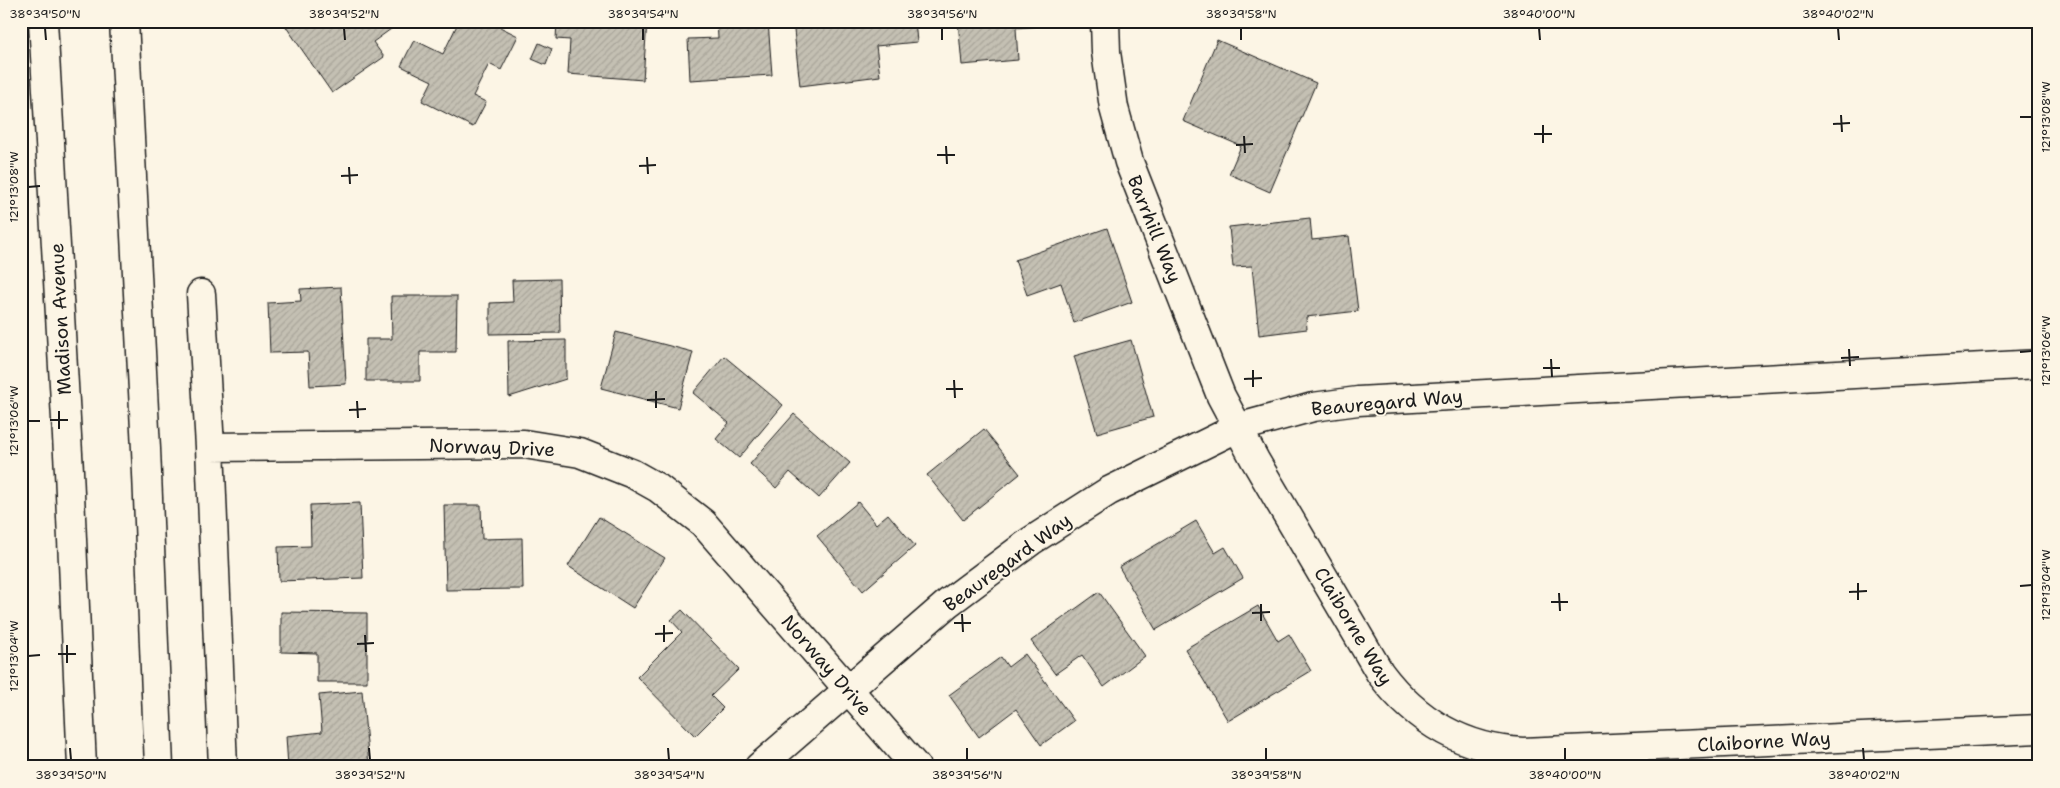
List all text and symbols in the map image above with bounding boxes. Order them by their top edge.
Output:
text: 38°39'50"N [9,6,81,22]
text: 38°39'52"N [309,6,379,22]
text: 38°39'54"N [607,6,679,22]
text: 38°39'56"N [907,6,977,22]
text: 38°39'58"N [1205,6,1277,22]
text: 38°40'00"N [1503,6,1575,22]
text: 38°40'02"N [1802,6,1874,22]
text: 121°13'08"W [2038,81,2054,153]
text: 121°13'08"W [6,151,22,223]
street label: Barrhill Way [1122,172,1187,287]
street label: Madison Avenue [44,242,77,396]
text: 121°13'06"W [2038,315,2054,387]
street label: Beauregard Way [1310,383,1464,422]
text: 121°13'06"W [6,385,22,457]
street label: Norway Drive [429,433,555,462]
street label: Beauregard Way [938,508,1076,617]
text: 121°13'04"W [2038,549,2054,621]
street label: Claiborne Way [1308,563,1399,690]
street label: Norway Drive [776,610,877,721]
text: 121°13'04"W [6,620,22,692]
street label: Claiborne Way [1697,726,1831,757]
text: 38°39'50"N [35,767,107,783]
text: 38°39'52"N [335,767,405,783]
text: 38°39'54"N [633,767,705,783]
text: 38°39'56"N [932,767,1002,783]
text: 38°39'58"N [1230,767,1302,783]
text: 38°40'00"N [1529,767,1601,783]
text: 38°40'02"N [1828,767,1900,783]

